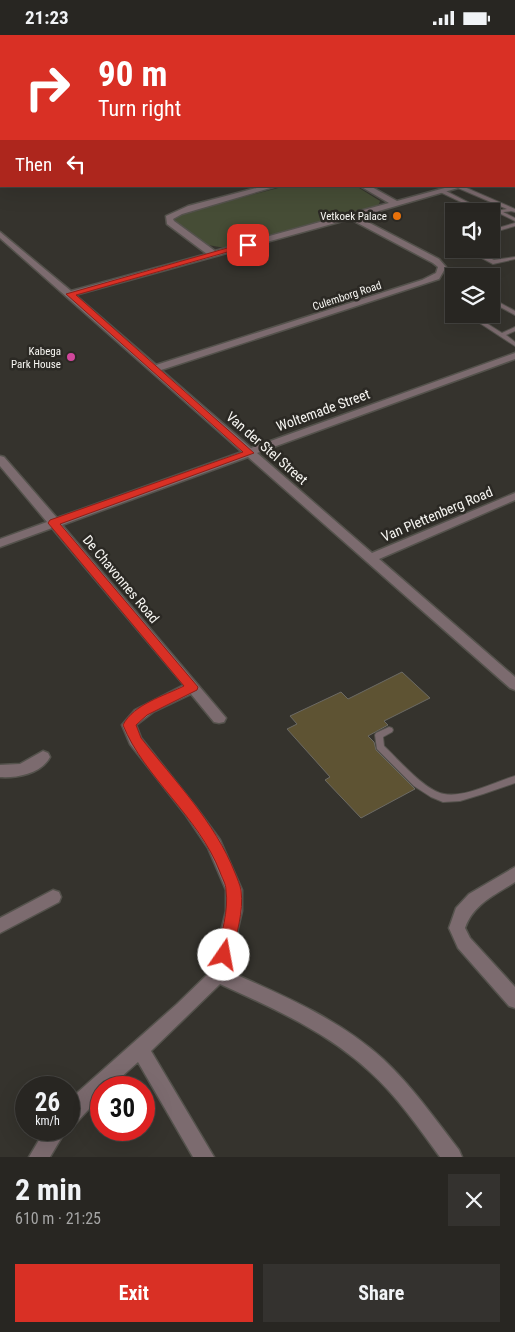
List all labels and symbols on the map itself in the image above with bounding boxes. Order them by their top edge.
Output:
place label: Vetkoek Palace [320,210,387,223]
marker: Vetkoek Palace [391,210,403,222]
pin [227,224,269,266]
street label: Culemborg Road [311,279,383,313]
place label: Kabega Park House [11,345,61,371]
marker: Kabega Park House [65,351,77,363]
street label: Woltemade Street [274,386,372,434]
street label: Van der Stel Street [223,408,311,488]
street label: Van Plettenberg Road [379,483,495,545]
street label: De Chavonnes Road [80,532,162,626]
position arrow [197,928,249,980]
speed limit sign: 30 [90,1076,155,1141]

